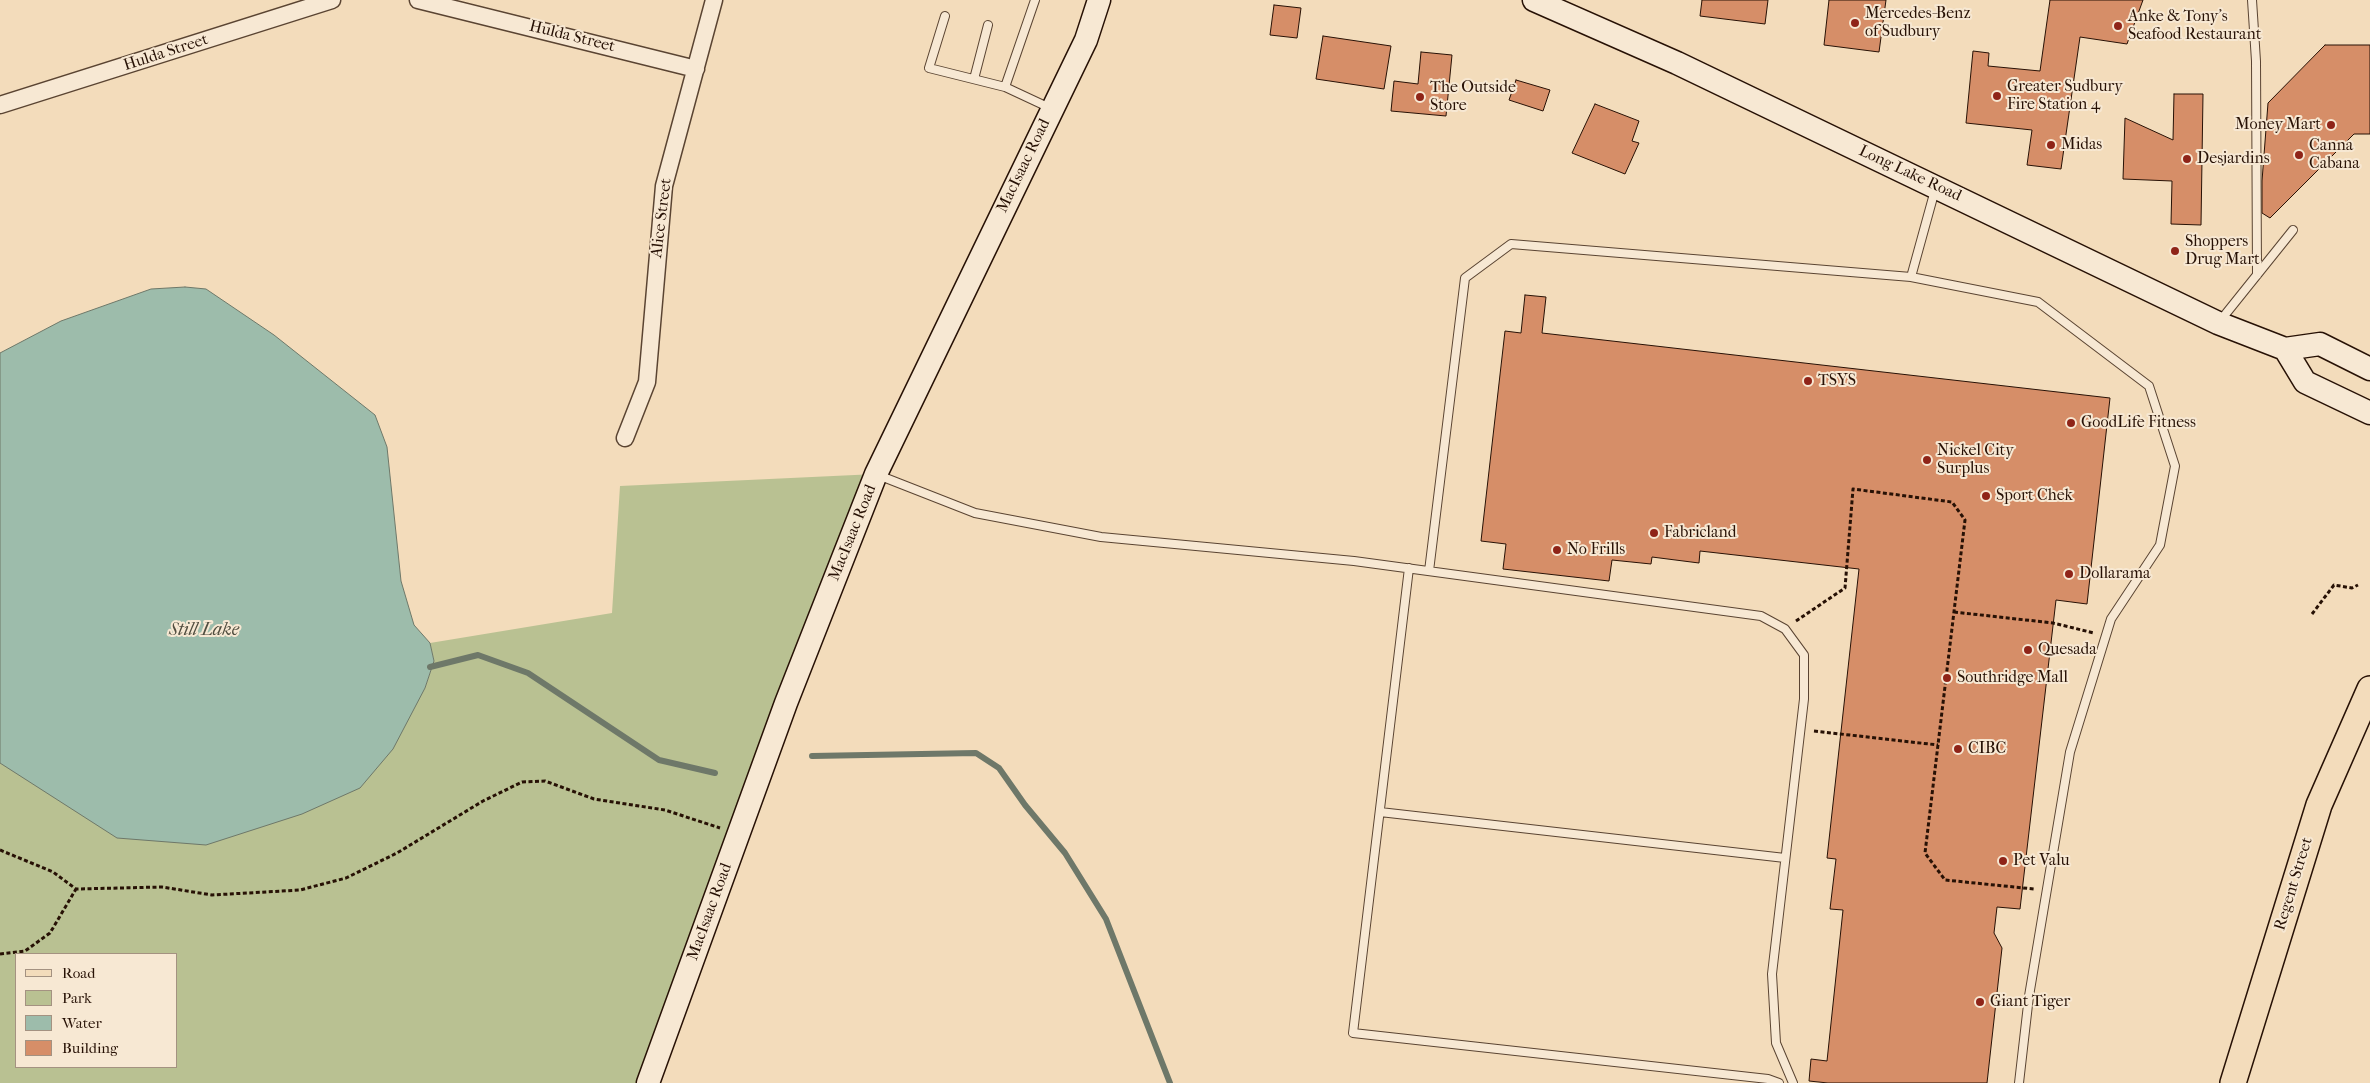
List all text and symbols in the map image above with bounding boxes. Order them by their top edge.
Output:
place label: Mercedes-Benz of Sudbury [1865,4,1970,42]
place label: Anke & Tony's Seafood Restaurant [2128,7,2261,45]
street label: Hulda Street [527,17,617,57]
marker: Mercedes-Benz of Sudbury [1849,17,1861,29]
marker: Anke & Tony's Seafood Restaurant [2112,20,2124,32]
street label: Hulda Street [121,30,211,76]
place label: Greater Sudbury Fire Station 4 [2007,77,2123,115]
place label: The Outside Store [1430,78,1516,116]
marker: Greater Sudbury Fire Station 4 [1991,90,2003,102]
marker: The Outside Store [1414,91,1426,103]
place label: Money Mart [2235,115,2321,135]
street label: MacIsaac Road [993,116,1055,216]
marker: Money Mart [2325,119,2337,131]
place label: Midas [2061,135,2102,155]
place label: Canna Cabana [2309,136,2360,174]
marker: Midas [2045,139,2057,151]
street label: Long Lake Road [1856,142,1964,206]
place label: Desjardins [2197,149,2270,169]
marker: Canna Cabana [2293,149,2305,161]
marker: Desjardins [2181,153,2193,165]
street label: Alice Street [648,177,676,259]
place label: Shoppers Drug Mart [2185,232,2260,270]
marker: Shoppers Drug Mart [2169,245,2181,257]
place label: TSYS [1818,371,1856,391]
marker: TSYS [1802,375,1814,387]
place label: GoodLife Fitness [2081,413,2196,433]
marker: GoodLife Fitness [2065,417,2077,429]
place label: Nickel City Surplus [1937,441,2014,479]
marker: Nickel City Surplus [1921,454,1933,466]
street label: MacIsaac Road [825,482,881,584]
place label: Sport Chek [1996,486,2073,506]
marker: Sport Chek [1980,490,1992,502]
place label: Fabricland [1664,523,1736,543]
marker: Fabricland [1648,527,1660,539]
place label: No Frills [1567,540,1625,560]
marker: No Frills [1551,544,1563,556]
place label: Dollarama [2079,564,2150,584]
marker: Dollarama [2063,568,2075,580]
water label: Still Lake [169,620,239,642]
place label: Quesada [2038,640,2097,660]
marker: Quesada [2022,644,2034,656]
place label: Southridge Mall [1957,668,2068,688]
marker: Southridge Mall [1941,672,1953,684]
place label: CIBC [1968,739,2006,759]
marker: CIBC [1952,743,1964,755]
street label: Regent Street [2271,835,2317,933]
place label: Pet Valu [2013,851,2070,871]
marker: Pet Valu [1997,855,2009,867]
street label: MacIsaac Road [684,861,736,963]
legend [15,953,178,1068]
text: Road [62,964,95,982]
text: Park [62,989,92,1007]
place label: Giant Tiger [1990,992,2070,1012]
marker: Giant Tiger [1974,996,1986,1008]
text: Water [62,1014,102,1032]
text: Building [62,1039,118,1057]

